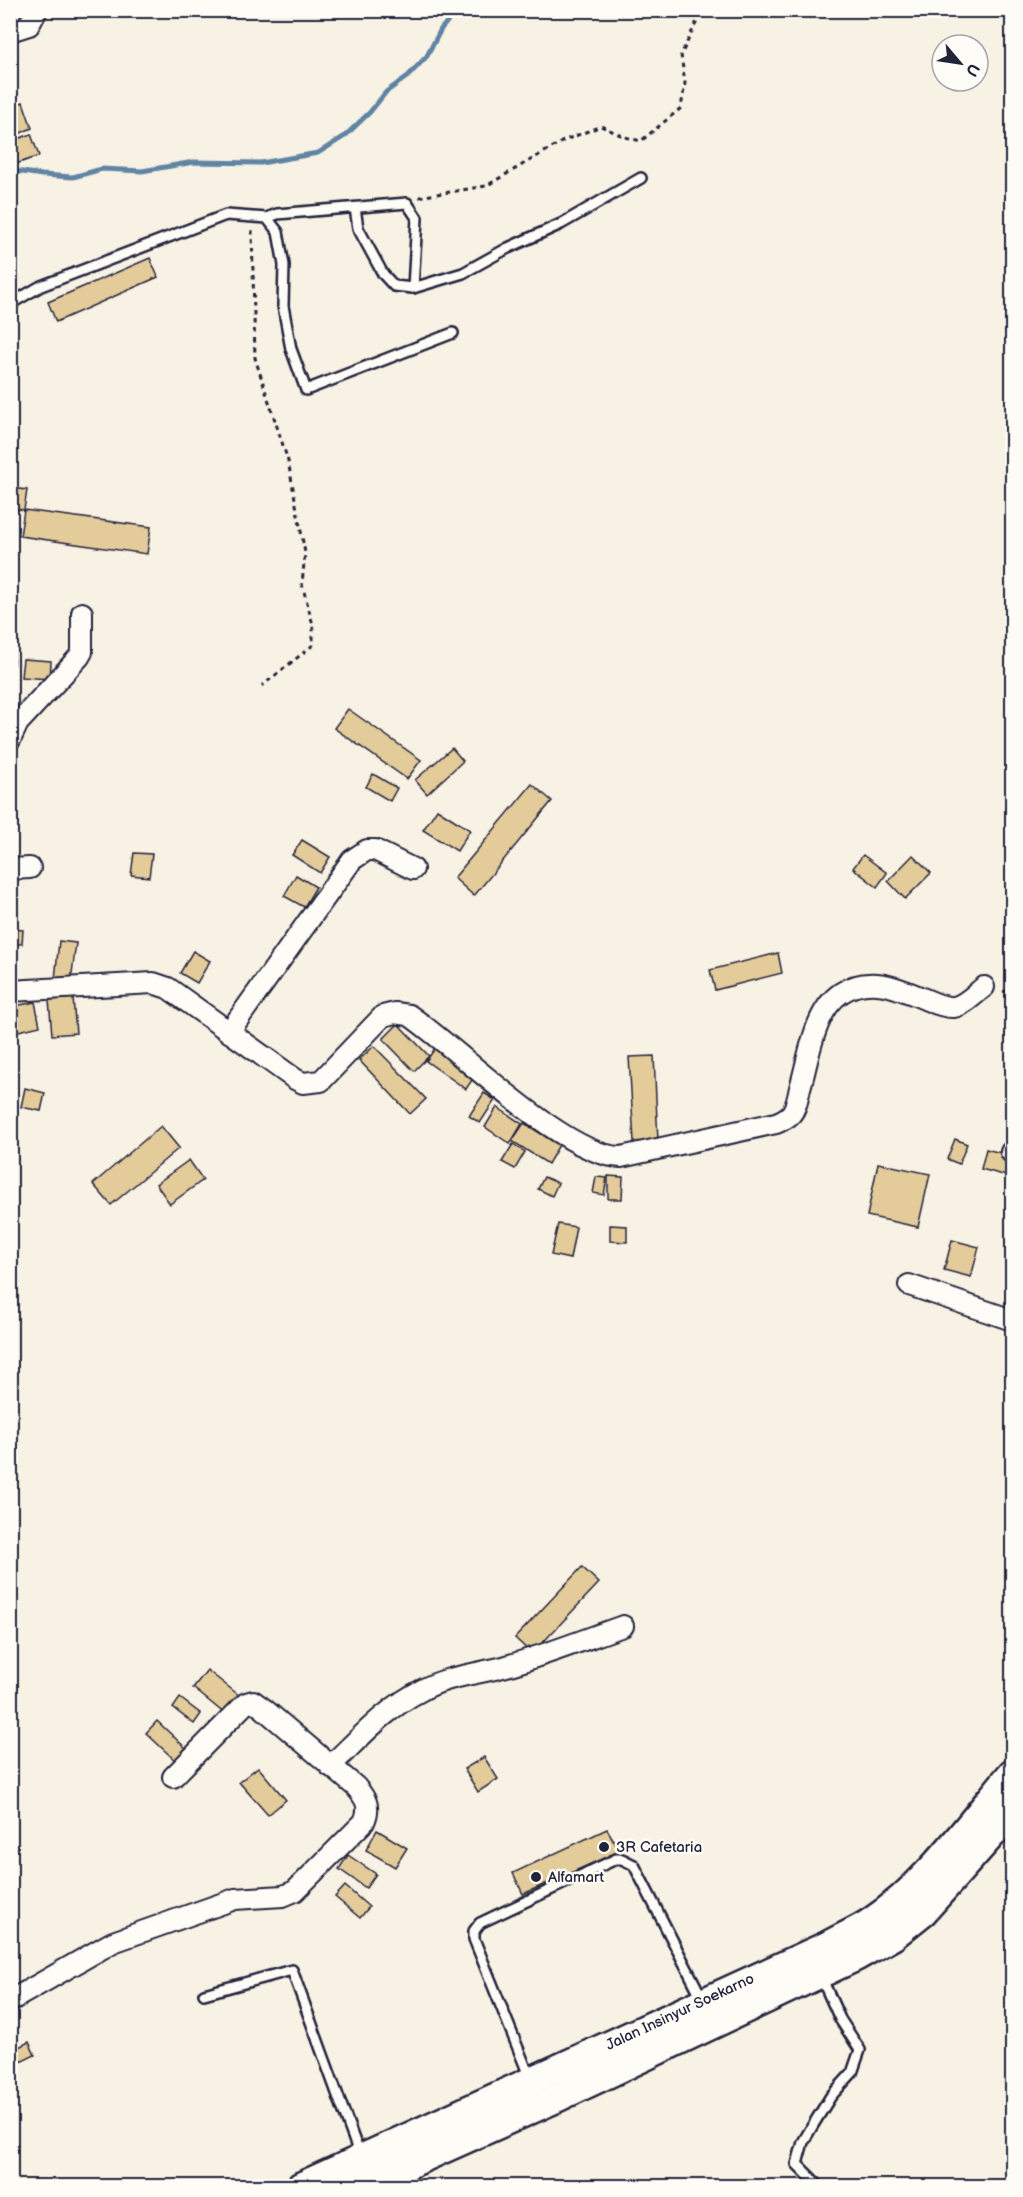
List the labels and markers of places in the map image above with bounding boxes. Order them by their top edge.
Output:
place label: 3R Cafetaria [616,1838,702,1857]
marker: 3R Cafetaria [597,1840,611,1854]
place label: Alfamart [548,1868,605,1887]
marker: Alfamart [529,1870,543,1884]

